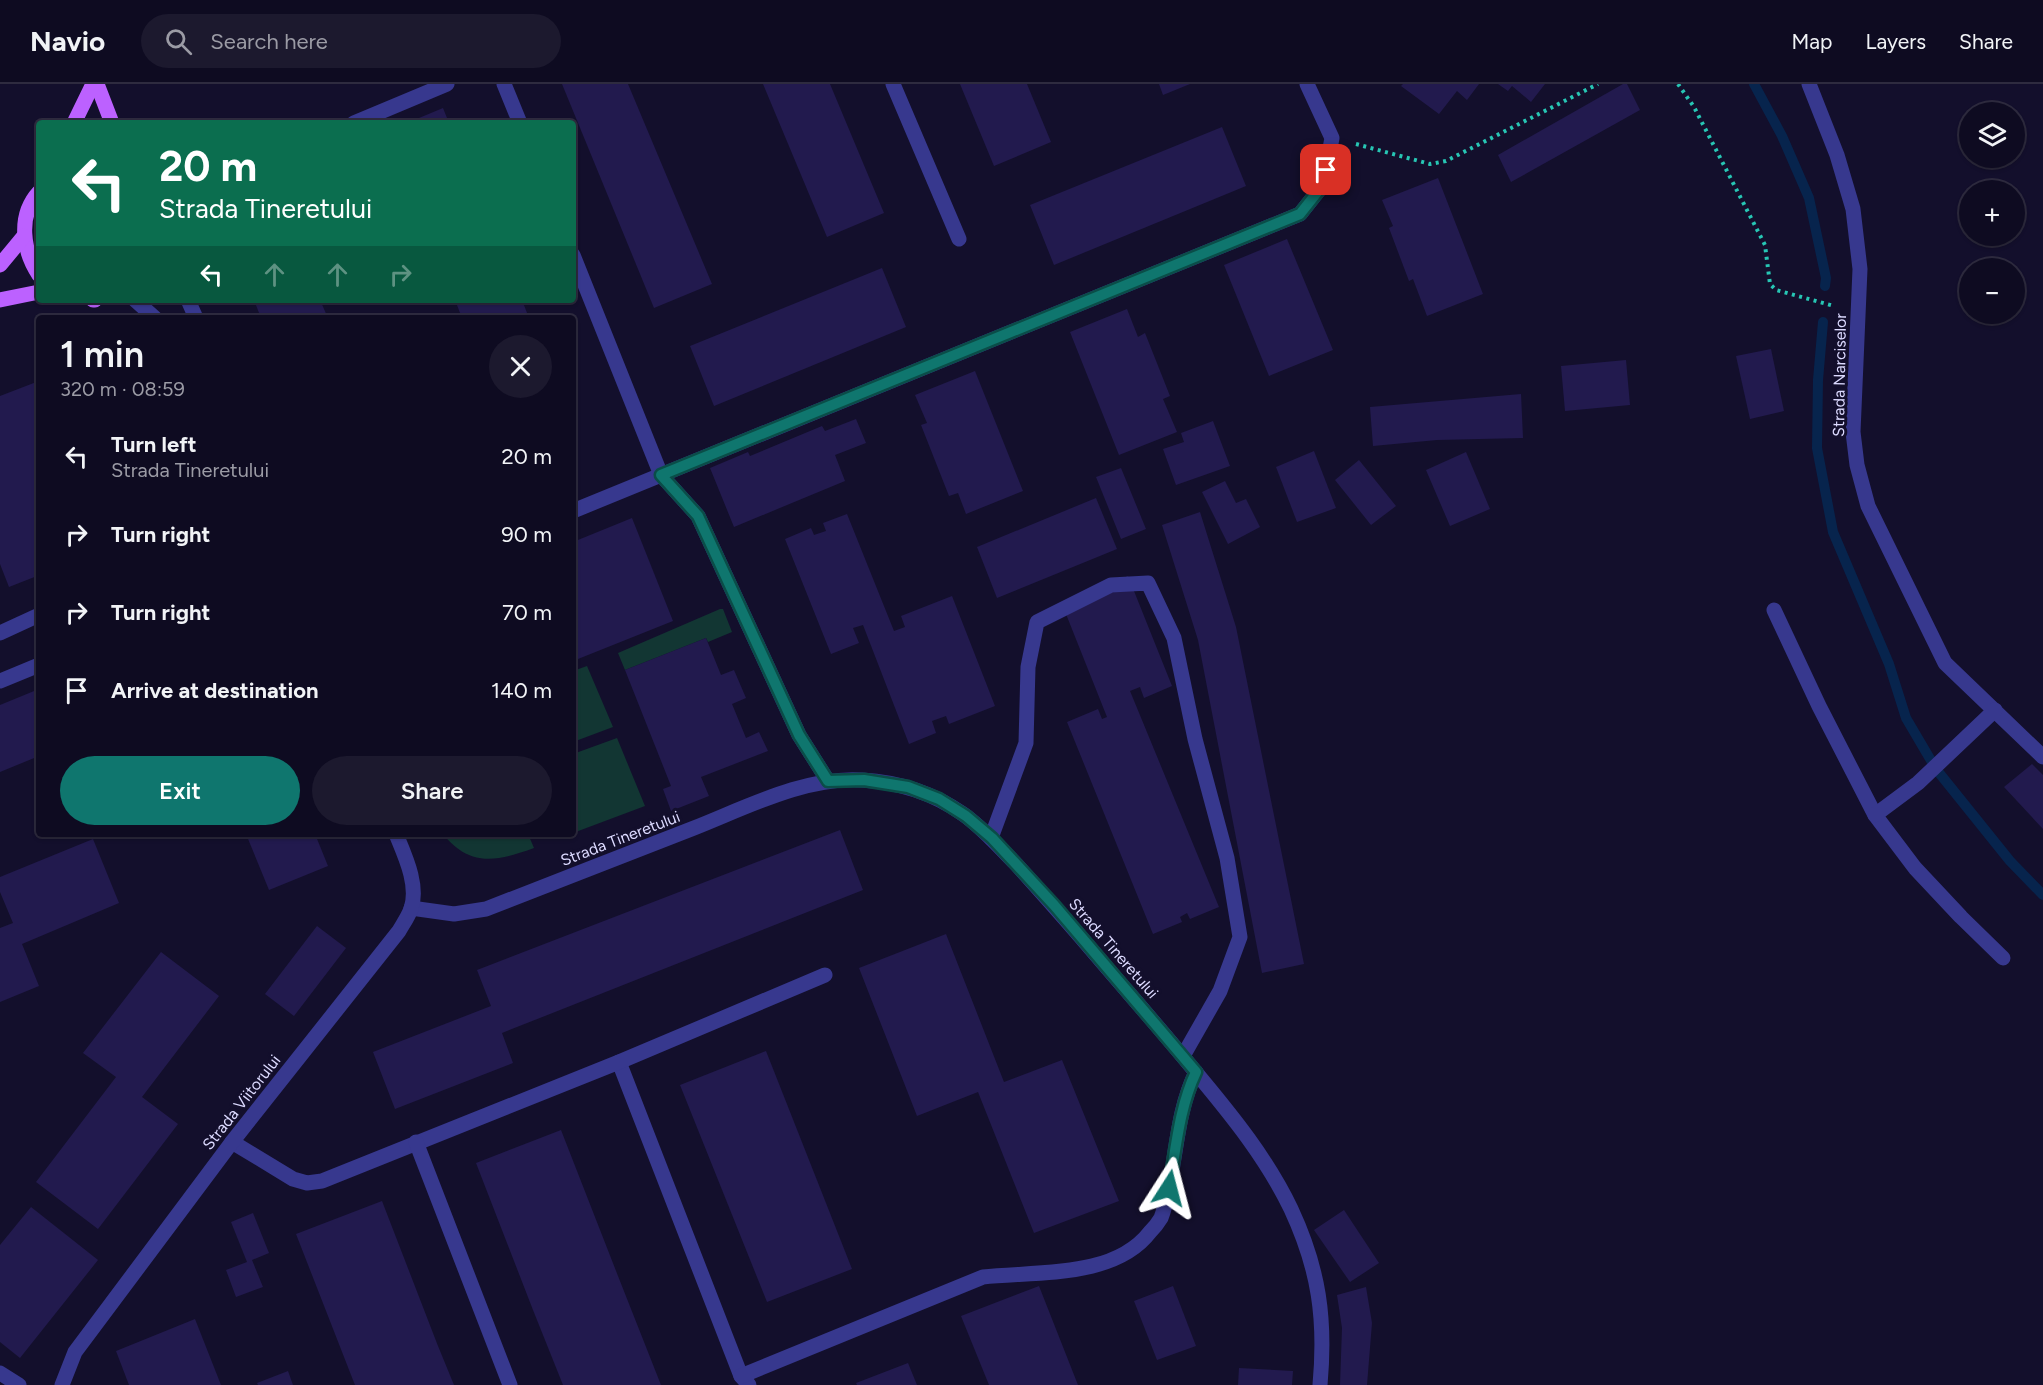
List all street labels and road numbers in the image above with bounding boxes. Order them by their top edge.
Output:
street label: Strada Narciselor [1829,312,1850,437]
street label: Strada Tineretului [558,807,683,870]
street label: Strada Tineretului [1065,894,1162,1002]
street label: Strada Viitorului [198,1051,284,1154]

